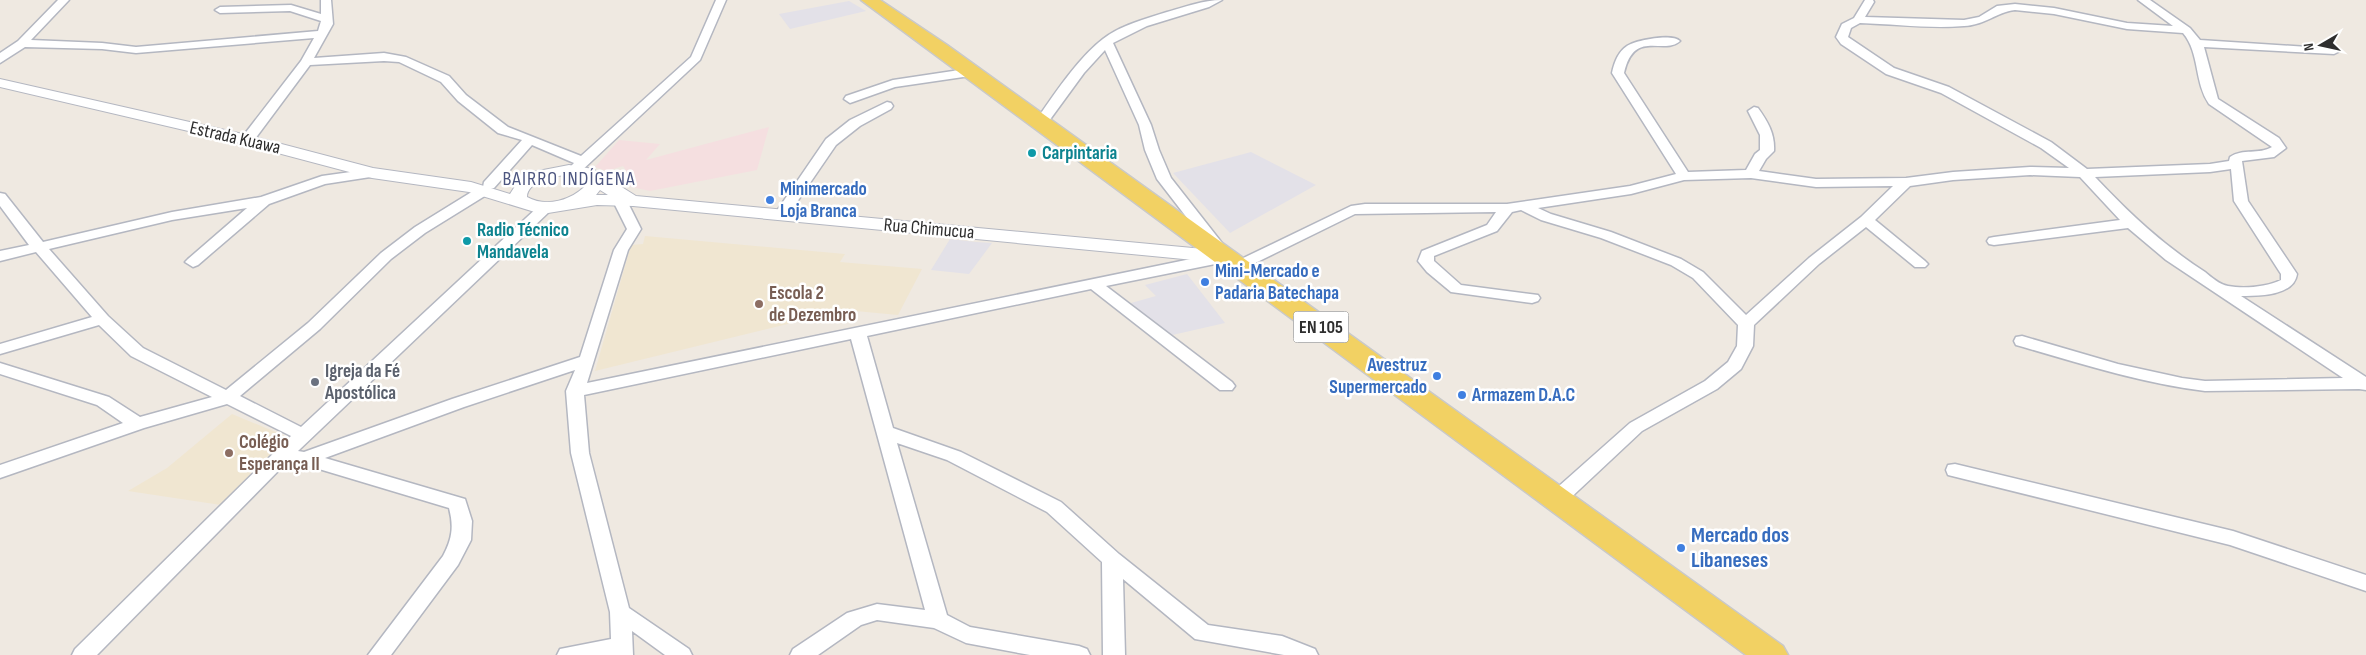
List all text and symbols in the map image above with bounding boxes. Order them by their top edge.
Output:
north arrow [2296,20,2346,70]
text: N [2300,42,2318,52]
street label: Estrada Kuawa [187,116,283,160]
place label: Carpintaria [1042,142,1117,165]
marker: Carpintaria [1026,147,1038,159]
district label: BAIRRO INDÍGENA [503,167,635,191]
place label: Minimercado Loja Branca [780,178,867,223]
marker: Minimercado Loja Branca [764,194,776,206]
street label: Rua Chimucua [883,214,975,244]
place label: Radio Técnico Mandavela [477,219,569,264]
marker: Radio Técnico Mandavela [461,235,473,247]
place label: Mini-Mercado e Padaria Batechapa [1215,260,1339,305]
marker: Mini-Mercado e Padaria Batechapa [1199,276,1211,288]
place label: Escola 2 de Dezembro [769,282,856,327]
marker: Escola 2 de Dezembro [753,298,765,310]
road number: EN 105 [1294,312,1348,342]
place label: Avestruz Supermercado [1329,354,1427,399]
place label: Igreja da Fé Apostólica [324,360,400,405]
marker: Avestruz Supermercado [1431,370,1443,382]
marker: Igreja da Fé Apostólica [309,376,321,388]
place label: Armazem D.A.C [1471,384,1575,407]
marker: Armazem D.A.C [1456,389,1468,401]
place label: Colégio Esperança II [239,431,320,476]
marker: Colégio Esperança II [223,447,235,459]
place label: Mercado dos Libaneses [1691,522,1789,574]
marker: Mercado dos Libaneses [1675,542,1687,554]

